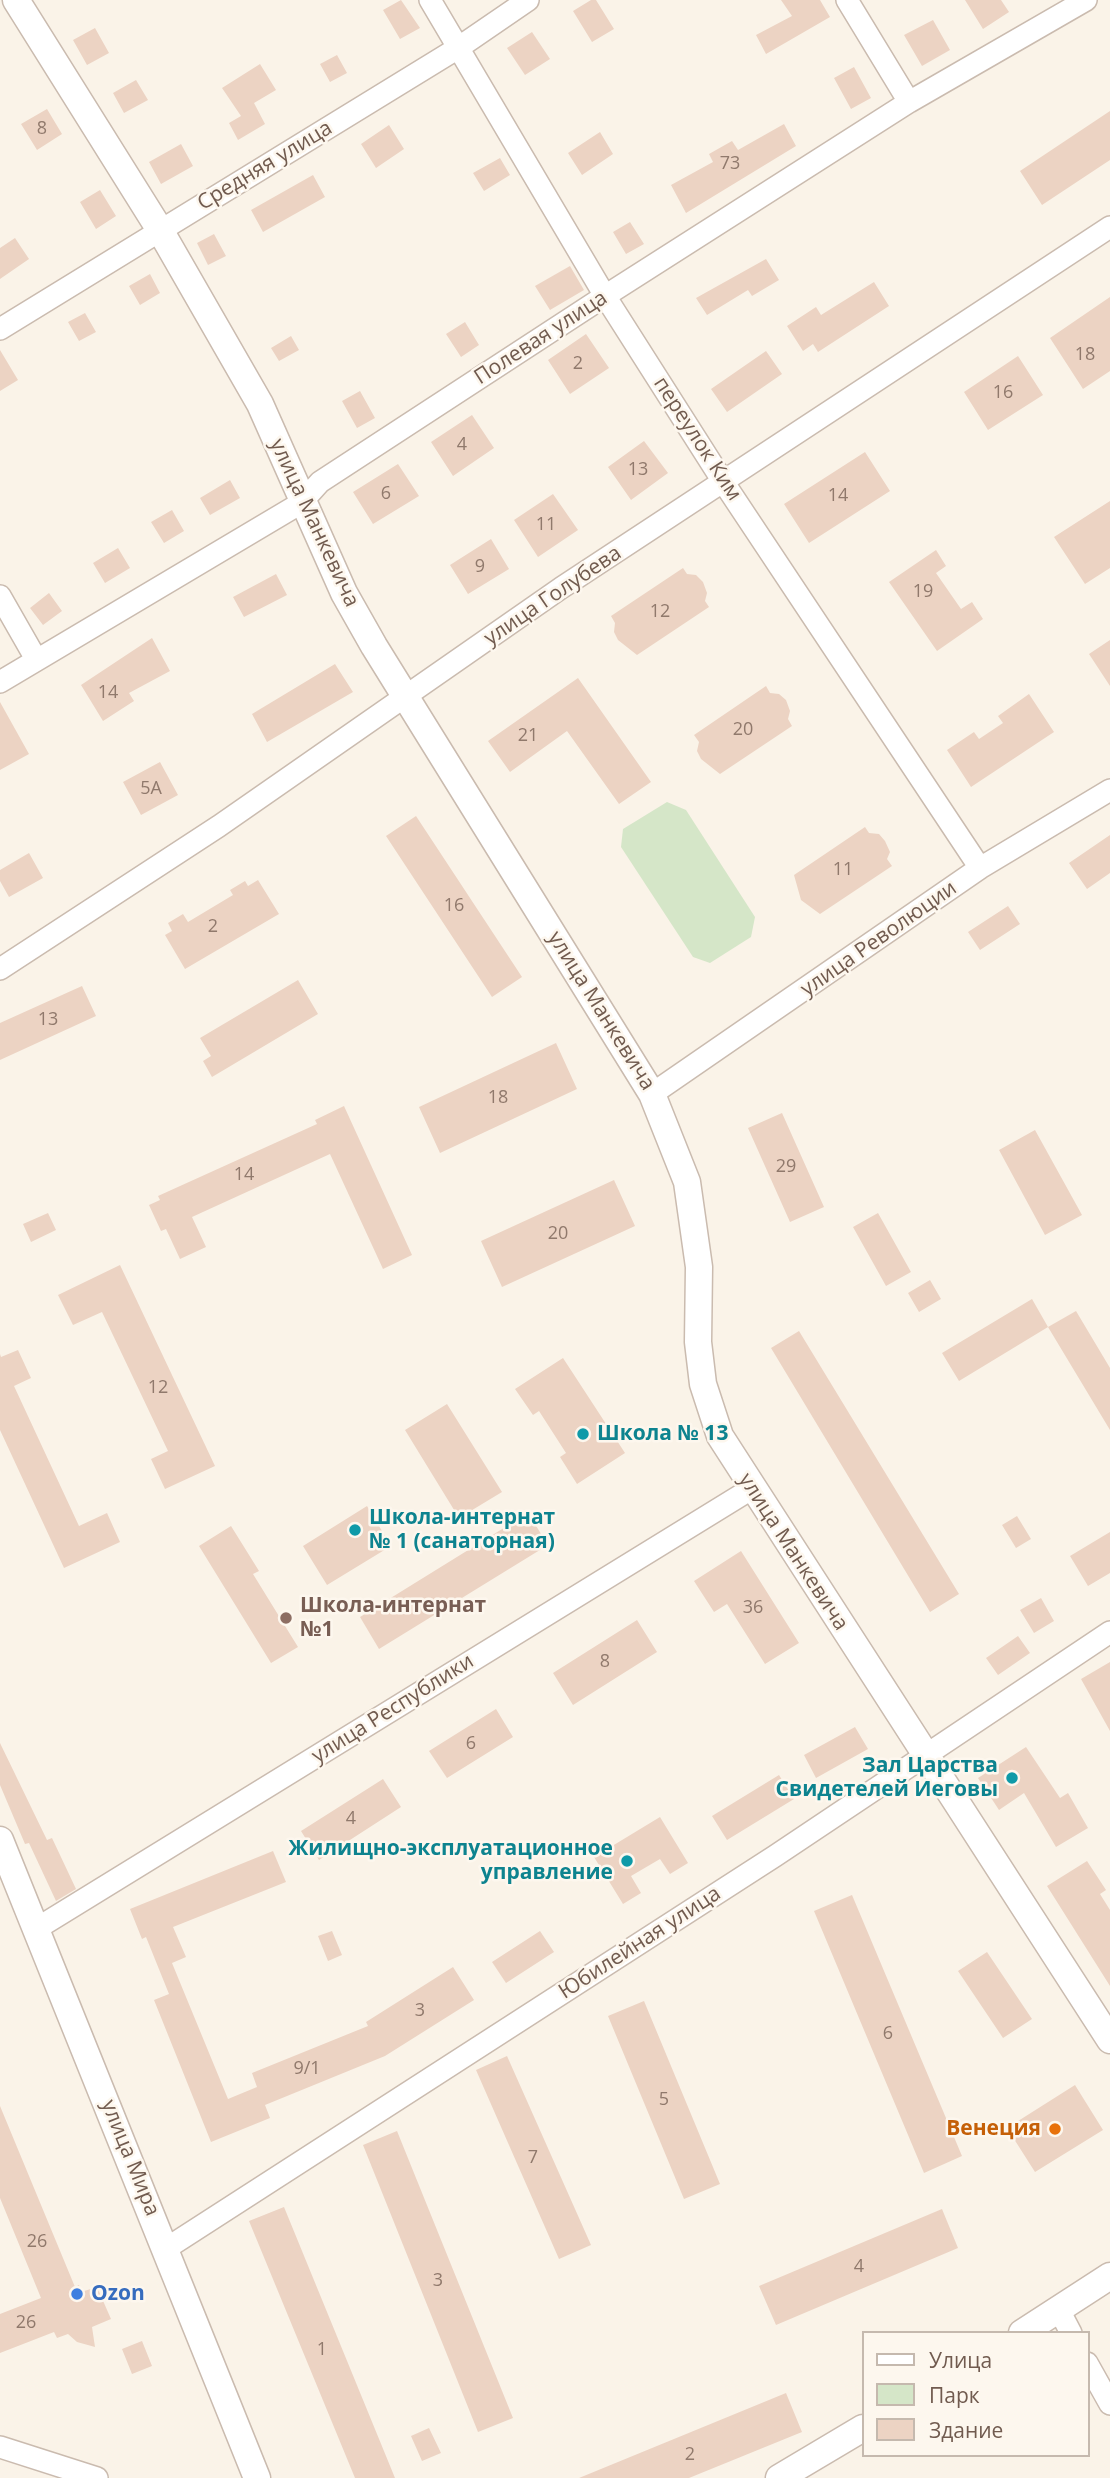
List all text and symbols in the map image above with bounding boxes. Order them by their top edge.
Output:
street label: Средняя улица [193,116,337,216]
house number: 8 [37,118,47,140]
house number: 73 [720,153,740,175]
street label: Полевая улица [470,286,612,390]
house number: 18 [1075,344,1095,366]
house number: 2 [573,353,583,375]
street label: переулок Ким [648,372,746,506]
house number: 16 [993,382,1013,404]
house number: 4 [457,434,467,456]
street label: улица Манкевича [264,435,364,611]
house number: 13 [628,459,648,481]
house number: 6 [381,483,391,505]
house number: 14 [828,485,848,507]
house number: 11 [536,514,556,536]
street label: улица Голубева [480,541,626,651]
house number: 9 [475,556,485,578]
house number: 19 [913,581,933,603]
house number: 12 [650,601,670,623]
house number: 14 [98,682,118,704]
house number: 20 [733,719,753,741]
house number: 21 [518,725,538,747]
house number: 5А [140,778,162,800]
house number: 11 [833,859,853,881]
street label: улица Революции [796,876,962,1002]
house number: 16 [444,895,464,917]
house number: 2 [208,916,218,938]
street label: улица Манкевича [542,927,660,1095]
house number: 13 [38,1009,58,1031]
house number: 18 [488,1087,508,1109]
house number: 29 [776,1156,796,1178]
house number: 14 [234,1164,254,1186]
house number: 20 [548,1223,568,1245]
house number: 12 [148,1377,168,1399]
place label: Школа № 13 [597,1421,728,1447]
marker: Школа № 13 [575,1426,591,1442]
street label: улица Манкевича [733,1469,853,1635]
place label: Школа-интернат № 1 (санаторная) [369,1505,555,1555]
marker: Школа-интернат № 1 (санаторная) [347,1522,363,1538]
place label: Школа-интернат №1 [300,1593,486,1643]
house number: 36 [743,1597,763,1619]
marker: Школа-интернат №1 [278,1610,294,1626]
street label: улица Республики [307,1649,479,1769]
house number: 8 [600,1651,610,1673]
house number: 6 [466,1733,476,1755]
place label: Зал Царства Свидетелей Иеговы [776,1753,998,1803]
marker: Зал Царства Свидетелей Иеговы [1004,1770,1020,1786]
house number: 4 [346,1808,356,1830]
place label: Жилищно-эксплуатационное управление [289,1836,613,1886]
marker: Жилищно-эксплуатационное управление [619,1853,635,1869]
street label: Юбилейная улица [554,1881,726,2005]
house number: 3 [415,2000,425,2022]
house number: 6 [883,2023,893,2045]
house number: 9/1 [293,2058,321,2080]
house number: 5 [659,2089,669,2111]
street label: улица Мира [95,2096,165,2220]
place label: Венеция [946,2116,1041,2142]
marker: Венеция [1047,2121,1063,2137]
house number: 7 [528,2147,538,2169]
house number: 26 [27,2231,47,2253]
house number: 4 [854,2256,864,2278]
house number: 3 [433,2270,443,2292]
place label: Ozon [91,2281,145,2307]
marker: Ozon [69,2286,85,2302]
house number: 26 [16,2312,36,2334]
legend [862,2331,1089,2457]
house number: 1 [317,2339,327,2361]
text: Улица [929,2346,992,2374]
text: Парк [929,2381,980,2409]
text: Здание [929,2416,1003,2444]
house number: 2 [685,2444,695,2466]

